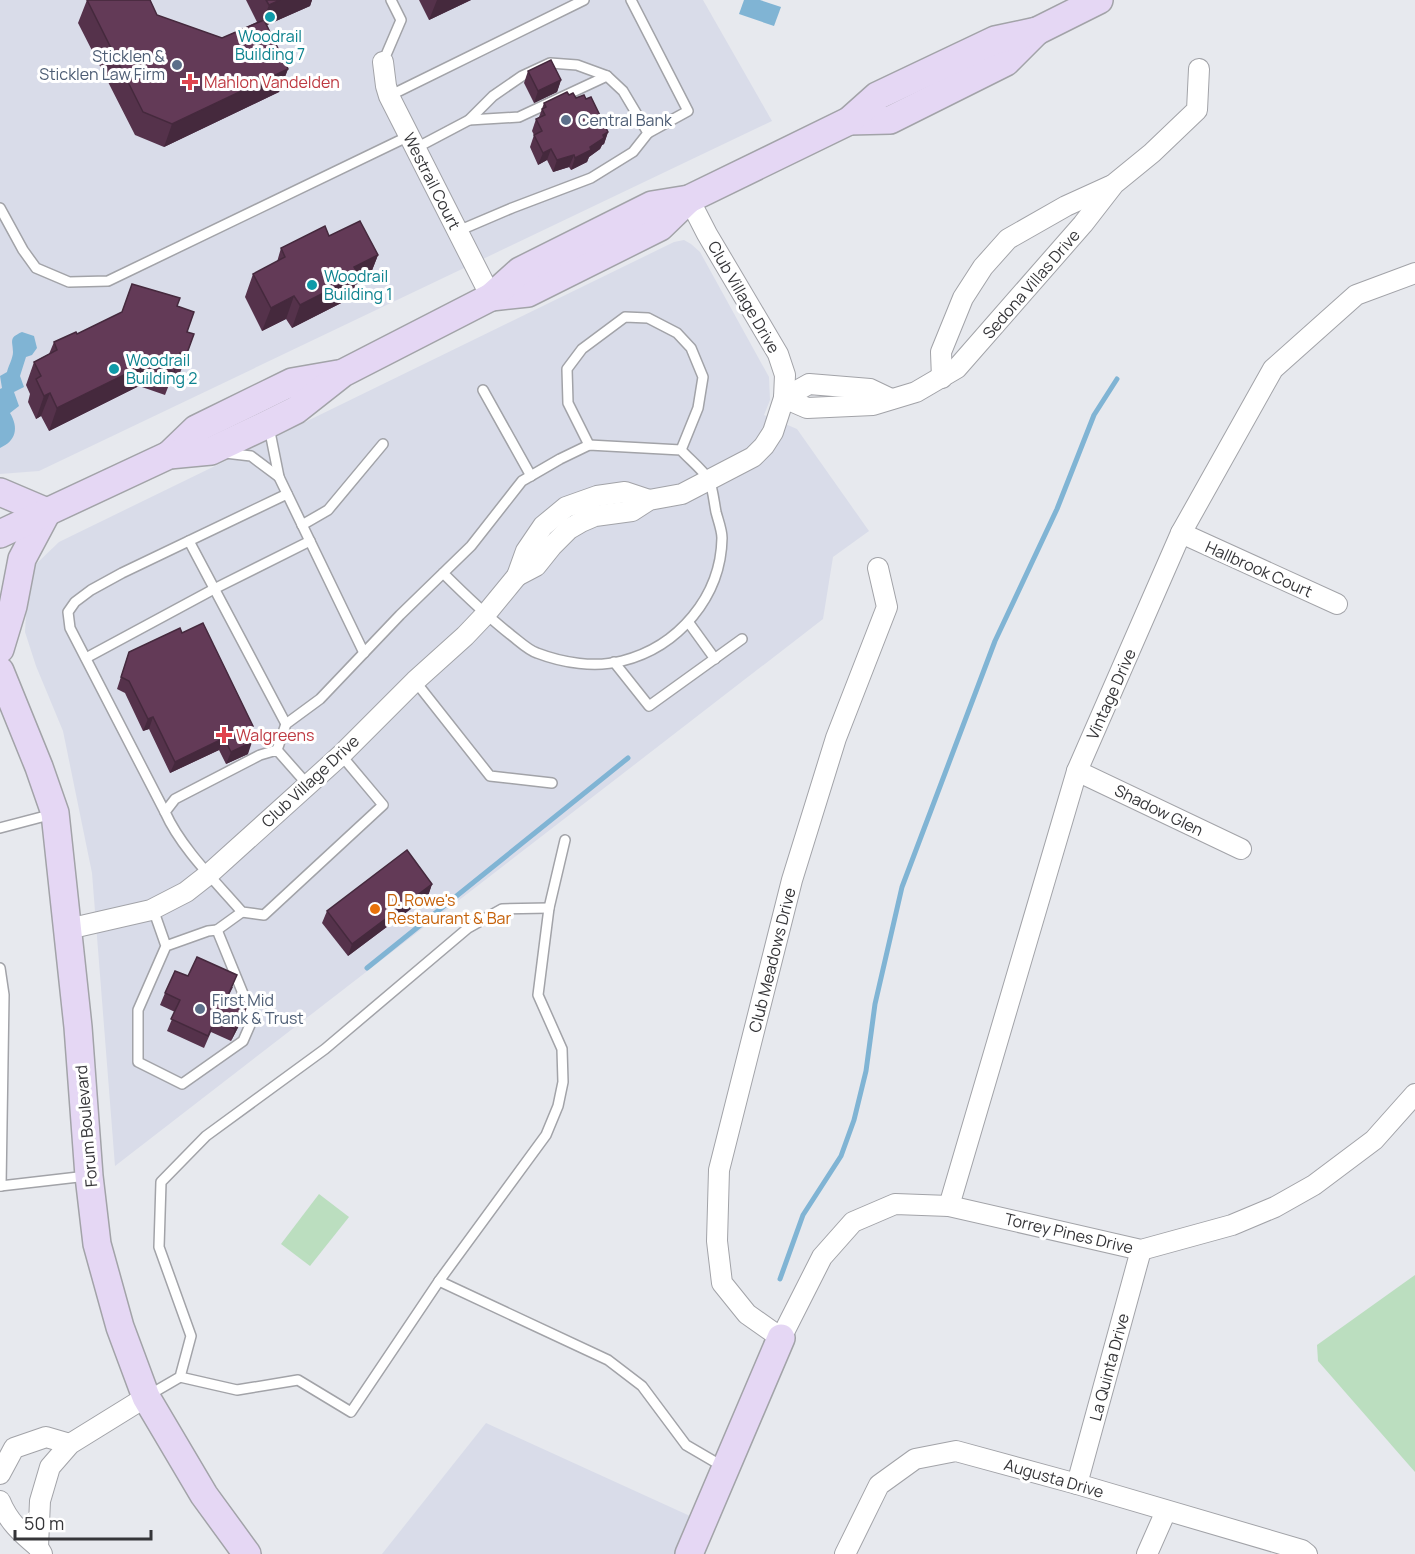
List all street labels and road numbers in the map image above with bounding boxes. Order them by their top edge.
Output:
street label: Westrail Court [398,129,466,233]
street label: Sedona Villas Drive [977,225,1085,343]
street label: Club Village Drive [703,237,785,357]
street label: Hallbrook Court [1202,536,1316,602]
street label: Vintage Drive [1081,645,1141,743]
street label: Club Village Drive [256,730,364,832]
street label: Shadow Glen [1111,779,1207,841]
street label: Club Meadows Drive [743,885,801,1035]
street label: Forum Boulevard [70,1064,102,1188]
street label: Torrey Pines Drive [1003,1208,1135,1258]
street label: La Quinta Drive [1084,1311,1134,1423]
street label: Augusta Drive [1002,1453,1106,1503]

